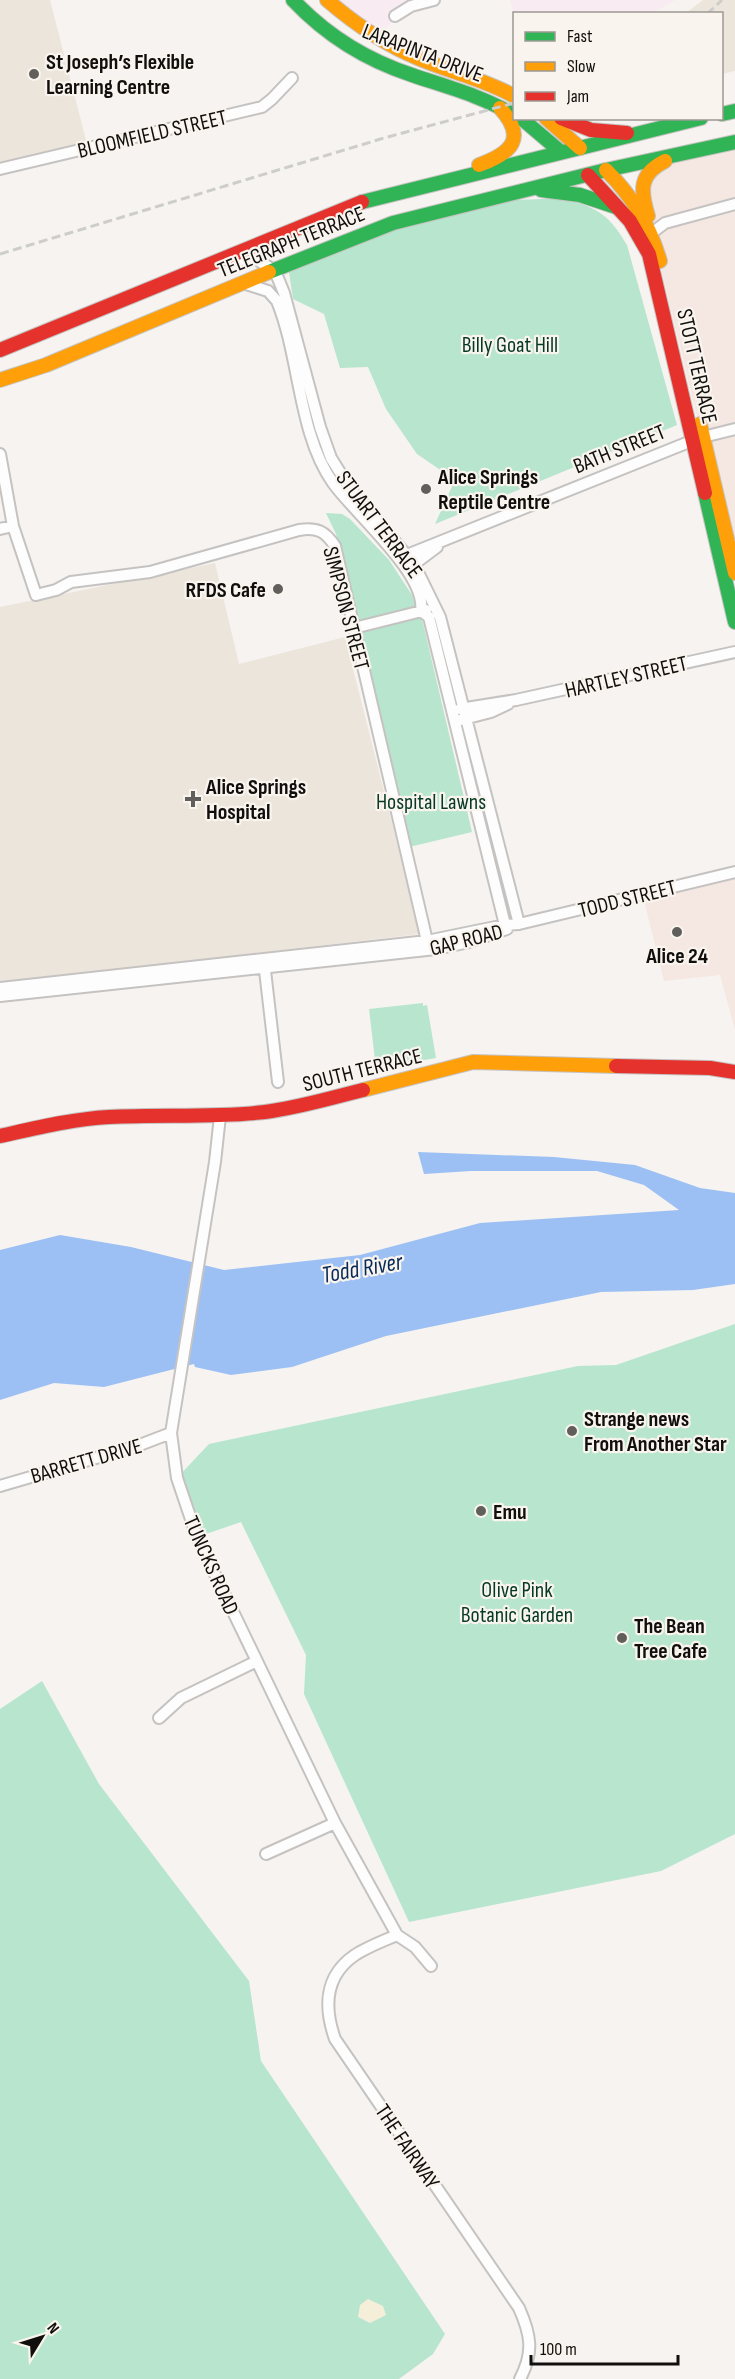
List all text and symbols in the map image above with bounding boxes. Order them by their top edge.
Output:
legend [513,12,723,120]
street label: LARAPINTA DRIVE [358,18,487,89]
text: Fast [567,26,593,47]
place label: St Joseph’s Flexible Learning Centre [46,49,194,101]
text: Slow [567,56,596,77]
marker: St Joseph’s Flexible Learning Centre [27,67,41,81]
text: Jam [566,86,589,107]
street label: BLOOMFIELD STREET [75,104,230,165]
street label: TELEGRAPH TERRACE [214,201,369,284]
street label: STOTT TERRACE [670,306,723,426]
park label: Billy Goat Hill [462,332,558,359]
street label: BATH STREET [569,419,670,480]
place label: Alice Springs Reptile Centre [437,464,550,516]
street label: STUART TERRACE [330,466,428,584]
marker: Alice Springs Reptile Centre [419,482,433,496]
street label: SIMPSON STREET [316,544,375,673]
place label: RFDS Cafe [185,577,266,604]
marker: RFDS Cafe [271,582,285,596]
street label: HARTLEY STREET [563,650,690,705]
place label: Alice Springs Hospital [205,774,306,826]
park label: Hospital Lawns [376,789,486,816]
marker: Alice Springs Hospital [184,790,202,808]
street label: TODD STREET [576,874,679,925]
street label: GAP ROAD [427,918,506,963]
marker: Alice 24 [670,925,684,939]
place label: Alice 24 [645,943,708,970]
street label: SOUTH TERRACE [300,1043,425,1098]
water label: Todd River [320,1247,406,1290]
place label: Strange news From Another Star [584,1406,727,1458]
marker: Strange news From Another Star [565,1424,579,1438]
street label: BARRETT DRIVE [28,1433,145,1490]
place label: Emu [493,1499,527,1526]
marker: Emu [474,1504,488,1518]
street label: TUNCKS ROAD [177,1512,244,1619]
park label: Olive Pink Botanic Garden [461,1577,573,1629]
place label: The Bean Tree Cafe [634,1613,707,1665]
marker: The Bean Tree Cafe [615,1631,629,1645]
street label: THE FAIRWAY [369,2099,445,2194]
north arrow [12,2307,72,2367]
text: N [43,2319,63,2338]
scale bar [531,2328,678,2366]
text: 100 m [540,2339,577,2360]

